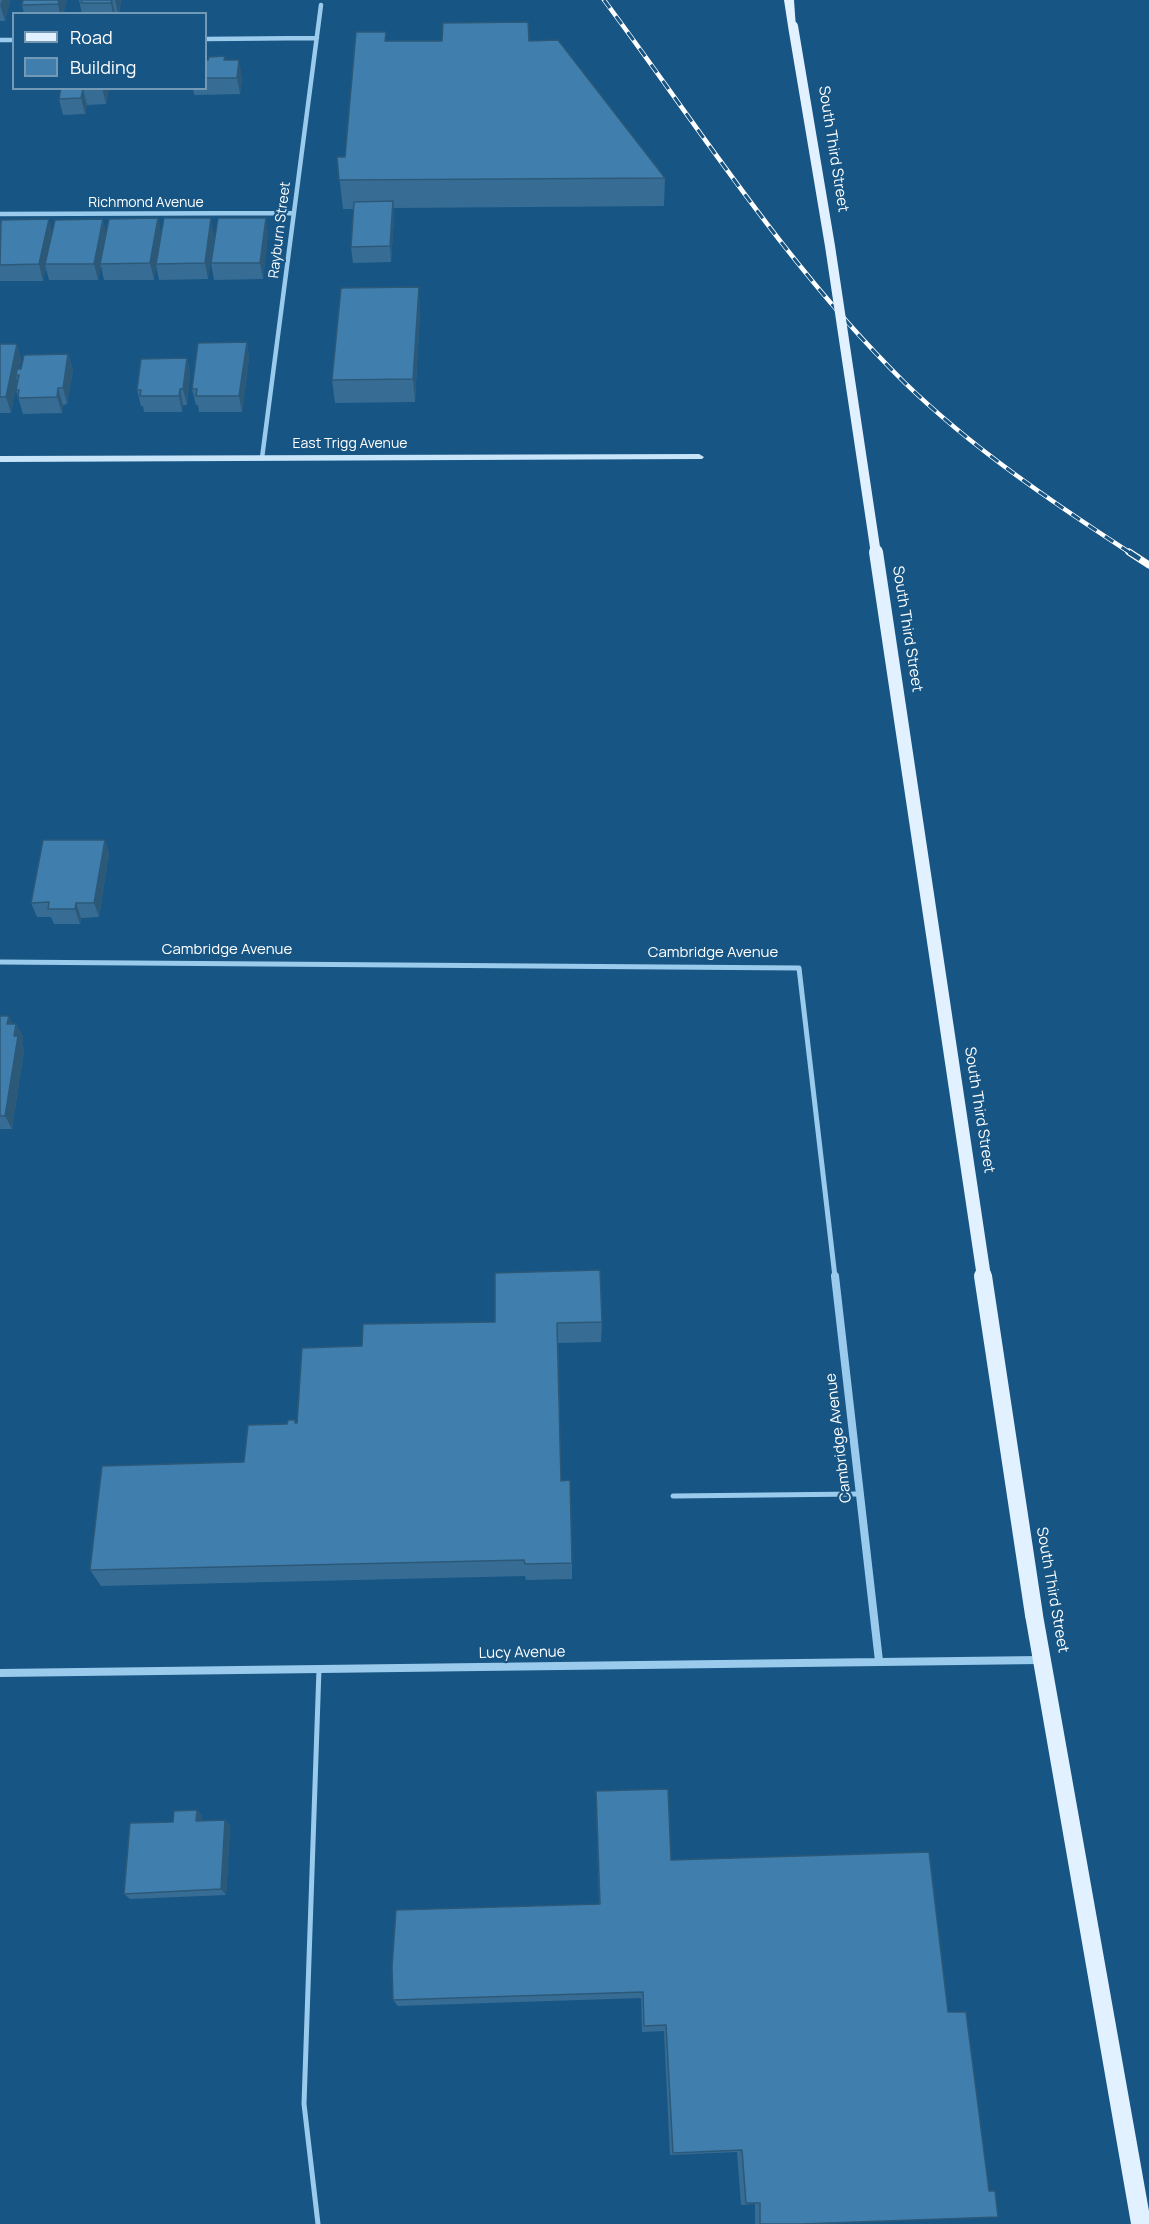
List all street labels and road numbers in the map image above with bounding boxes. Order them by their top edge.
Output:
street label: South Third Street [814,85,852,213]
street label: Rayburn Street [266,181,294,279]
street label: Richmond Avenue [88,195,204,211]
street label: East Trigg Avenue [293,436,407,452]
street label: South Third Street [888,565,926,693]
street label: Cambridge Avenue [162,941,292,959]
street label: Cambridge Avenue [648,944,778,962]
street label: South Third Street [960,1046,998,1174]
street label: Cambridge Avenue [822,1372,856,1504]
street label: South Third Street [1032,1526,1072,1654]
street label: Lucy Avenue [478,1643,566,1663]

